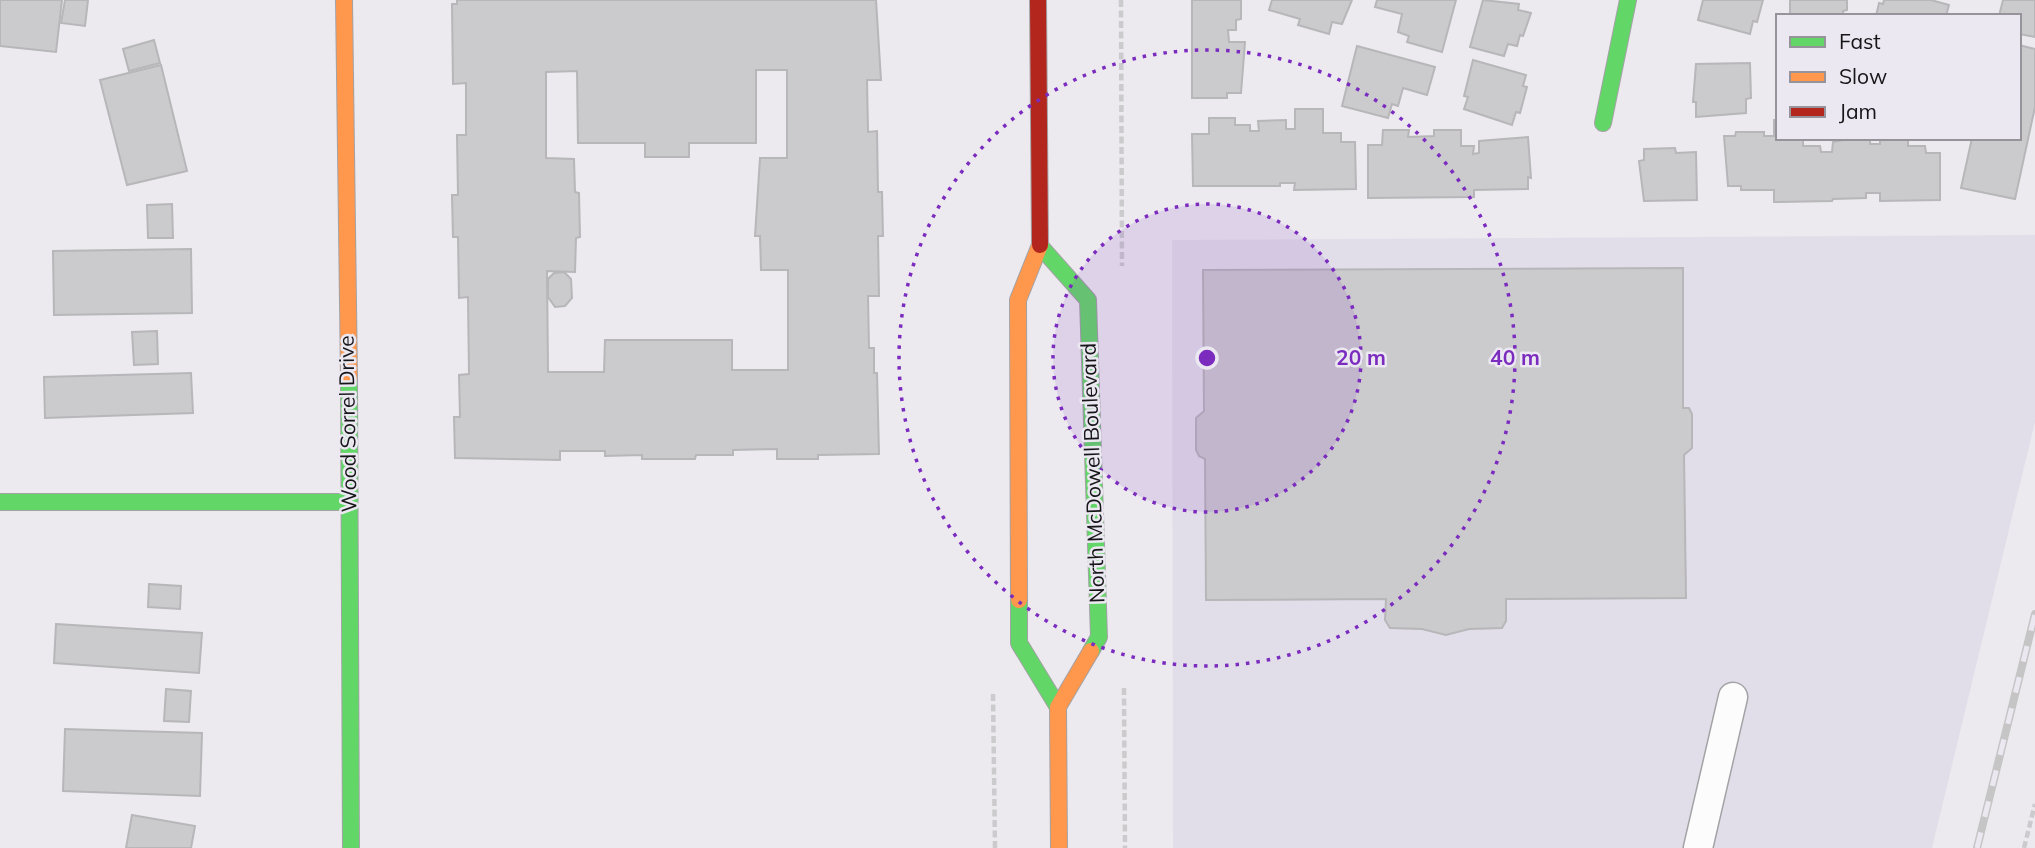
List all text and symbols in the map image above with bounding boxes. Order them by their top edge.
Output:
legend [1776,14,2021,140]
text: Fast [1839,28,1881,54]
text: Slow [1839,63,1887,89]
text: Jam [1839,98,1877,124]
street label: Wood Sorrel Drive [332,335,362,513]
street label: North McDowell Boulevard [1074,343,1110,604]
text: 20 m [1336,344,1386,370]
text: 40 m [1490,344,1540,370]
centre of rings [1195,346,1219,370]

